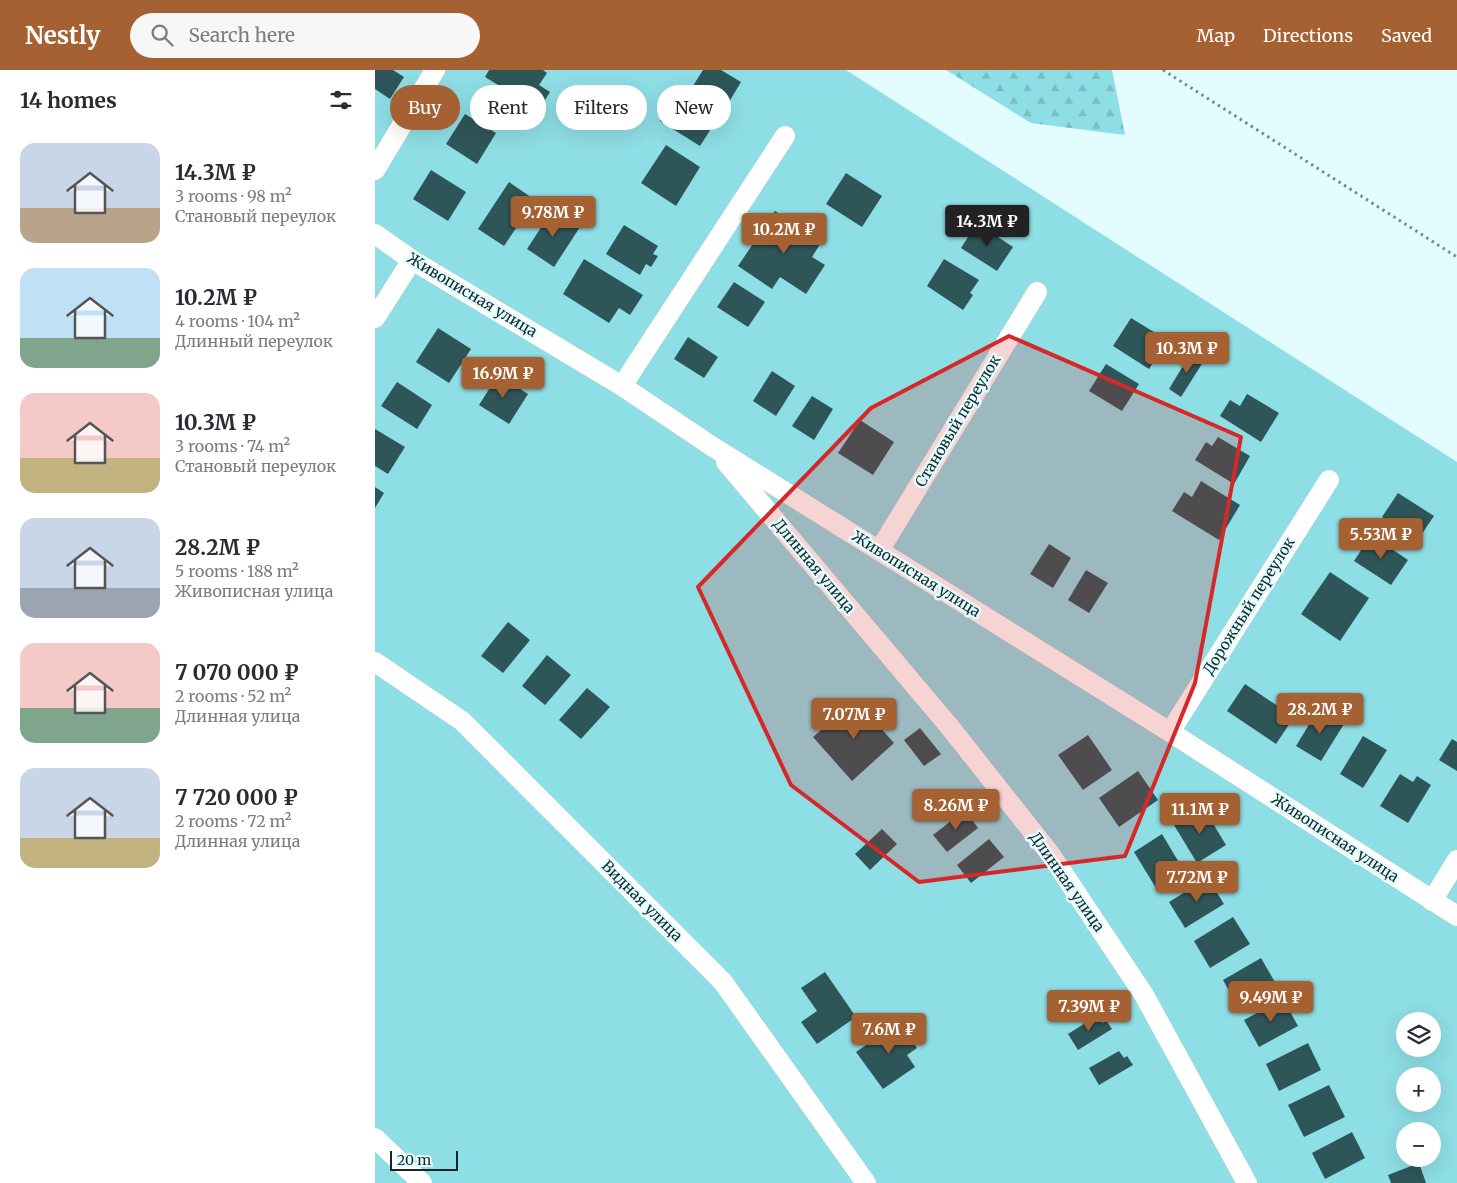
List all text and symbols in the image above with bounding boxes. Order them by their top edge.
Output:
search box [130,13,480,58]
text: Nestly [25,20,100,51]
icon: search [148,21,176,49]
text: Search here [188,23,295,47]
text: Map [1197,24,1235,47]
text: Directions [1263,24,1353,47]
text: Saved [1381,24,1432,47]
chip: Buy [390,85,460,130]
chip: Rent [470,85,546,130]
chip: Filters [556,85,647,130]
chip: New [657,85,731,130]
icon: filters [327,86,355,114]
text: 14 homes [20,87,117,114]
text: 14.3M ₽ [175,159,256,186]
icon: home [60,163,120,223]
text: 3 rooms · 98 m² [175,186,292,206]
pin: 9.78M ₽ [507,196,599,238]
text: 9.78M ₽ [522,202,584,222]
pin: 14.3M ₽ [941,204,1033,247]
text: Становый переулок [175,206,336,226]
text: 14.3M ₽ [956,211,1018,231]
pin: 10.2M ₽ [738,212,830,255]
text: 10.2M ₽ [753,219,815,239]
street label: Живописная улица [404,248,541,341]
text: 10.2M ₽ [175,284,257,311]
icon: home [60,288,120,348]
text: 4 rooms · 104 m² [175,311,300,331]
text: Длинный переулок [175,331,333,351]
pin: 10.3M ₽ [1141,332,1233,374]
text: 10.3M ₽ [1156,338,1218,358]
street label: Становый переулок [911,351,1005,490]
pin: 16.9M ₽ [457,356,549,399]
text: 16.9M ₽ [473,363,533,383]
text: 10.3M ₽ [175,409,256,436]
icon: home [60,413,120,473]
text: 3 rooms · 74 m² [175,436,290,456]
text: Становый переулок [175,456,336,476]
street label: Длинная улица [769,515,859,617]
pin: 5.53M ₽ [1335,518,1427,560]
text: 5.53M ₽ [1350,524,1412,544]
street label: Живописная улица [848,526,984,621]
street label: Дорожный переулок [1199,533,1299,678]
text: 28.2M ₽ [175,534,260,561]
icon: home [60,538,120,598]
text: 5 rooms · 188 m² [175,561,299,581]
text: Живописная улица [175,581,333,601]
text: 7 070 000 ₽ [175,659,299,686]
icon: home [60,663,120,723]
text: 2 rooms · 52 m² [175,686,291,706]
pin: 28.2M ₽ [1274,692,1366,735]
pin: 7.07M ₽ [808,698,900,740]
text: 28.2M ₽ [1288,699,1352,719]
text: 7.07M ₽ [823,704,885,724]
text: Длинная улица [175,706,300,726]
text: 7 720 000 ₽ [175,784,298,811]
icon: home [60,788,120,848]
pin: 8.26M ₽ [910,788,1002,831]
street label: Живописная улица [1268,789,1403,886]
pin: 11.1M ₽ [1154,792,1246,835]
text: 8.26M ₽ [923,795,989,815]
text: 11.1M ₽ [1171,799,1229,819]
text: 2 rooms · 72 m² [175,811,291,831]
street label: Длинная улица [1026,828,1109,935]
text: Длинная улица [175,831,300,851]
street label: Видная улица [598,856,687,945]
pin: 7.72M ₽ [1151,860,1243,903]
text: 7.72M ₽ [1166,867,1228,887]
pin: 9.49M ₽ [1225,980,1317,1023]
text: 9.49M ₽ [1239,987,1303,1007]
pin: 7.39M ₽ [1043,990,1135,1032]
text: 7.39M ₽ [1058,996,1120,1016]
pin: 7.6M ₽ [848,1012,930,1055]
map controls [1396,1012,1441,1167]
button: layers [1396,1012,1441,1057]
text: 7.6M ₽ [862,1019,916,1039]
button: + [1396,1067,1441,1112]
button: − [1396,1122,1441,1167]
scale bar [390,1148,457,1171]
text: 20 m [397,1151,431,1169]

